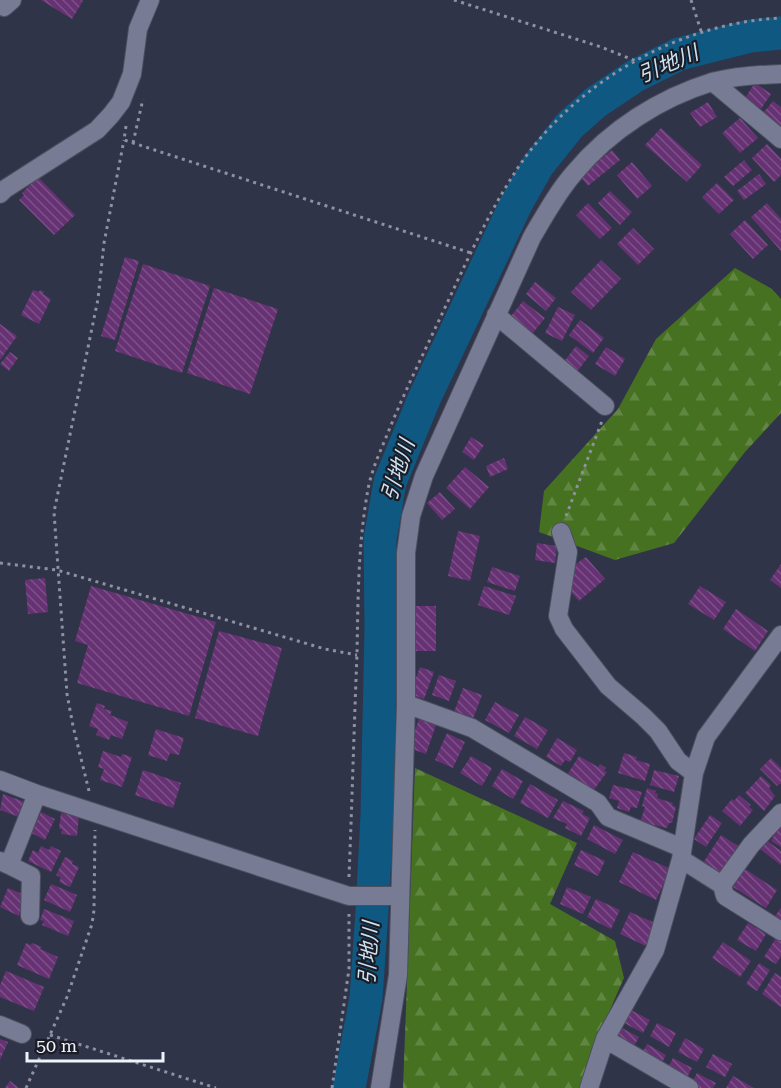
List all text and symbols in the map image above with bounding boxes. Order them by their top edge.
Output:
water label: 引地川 [634,40,704,87]
water label: 引地川 [377,434,420,504]
water label: 引地川 [355,919,383,985]
scale bar [27,1025,164,1063]
text: 50 m [36,1035,77,1056]

